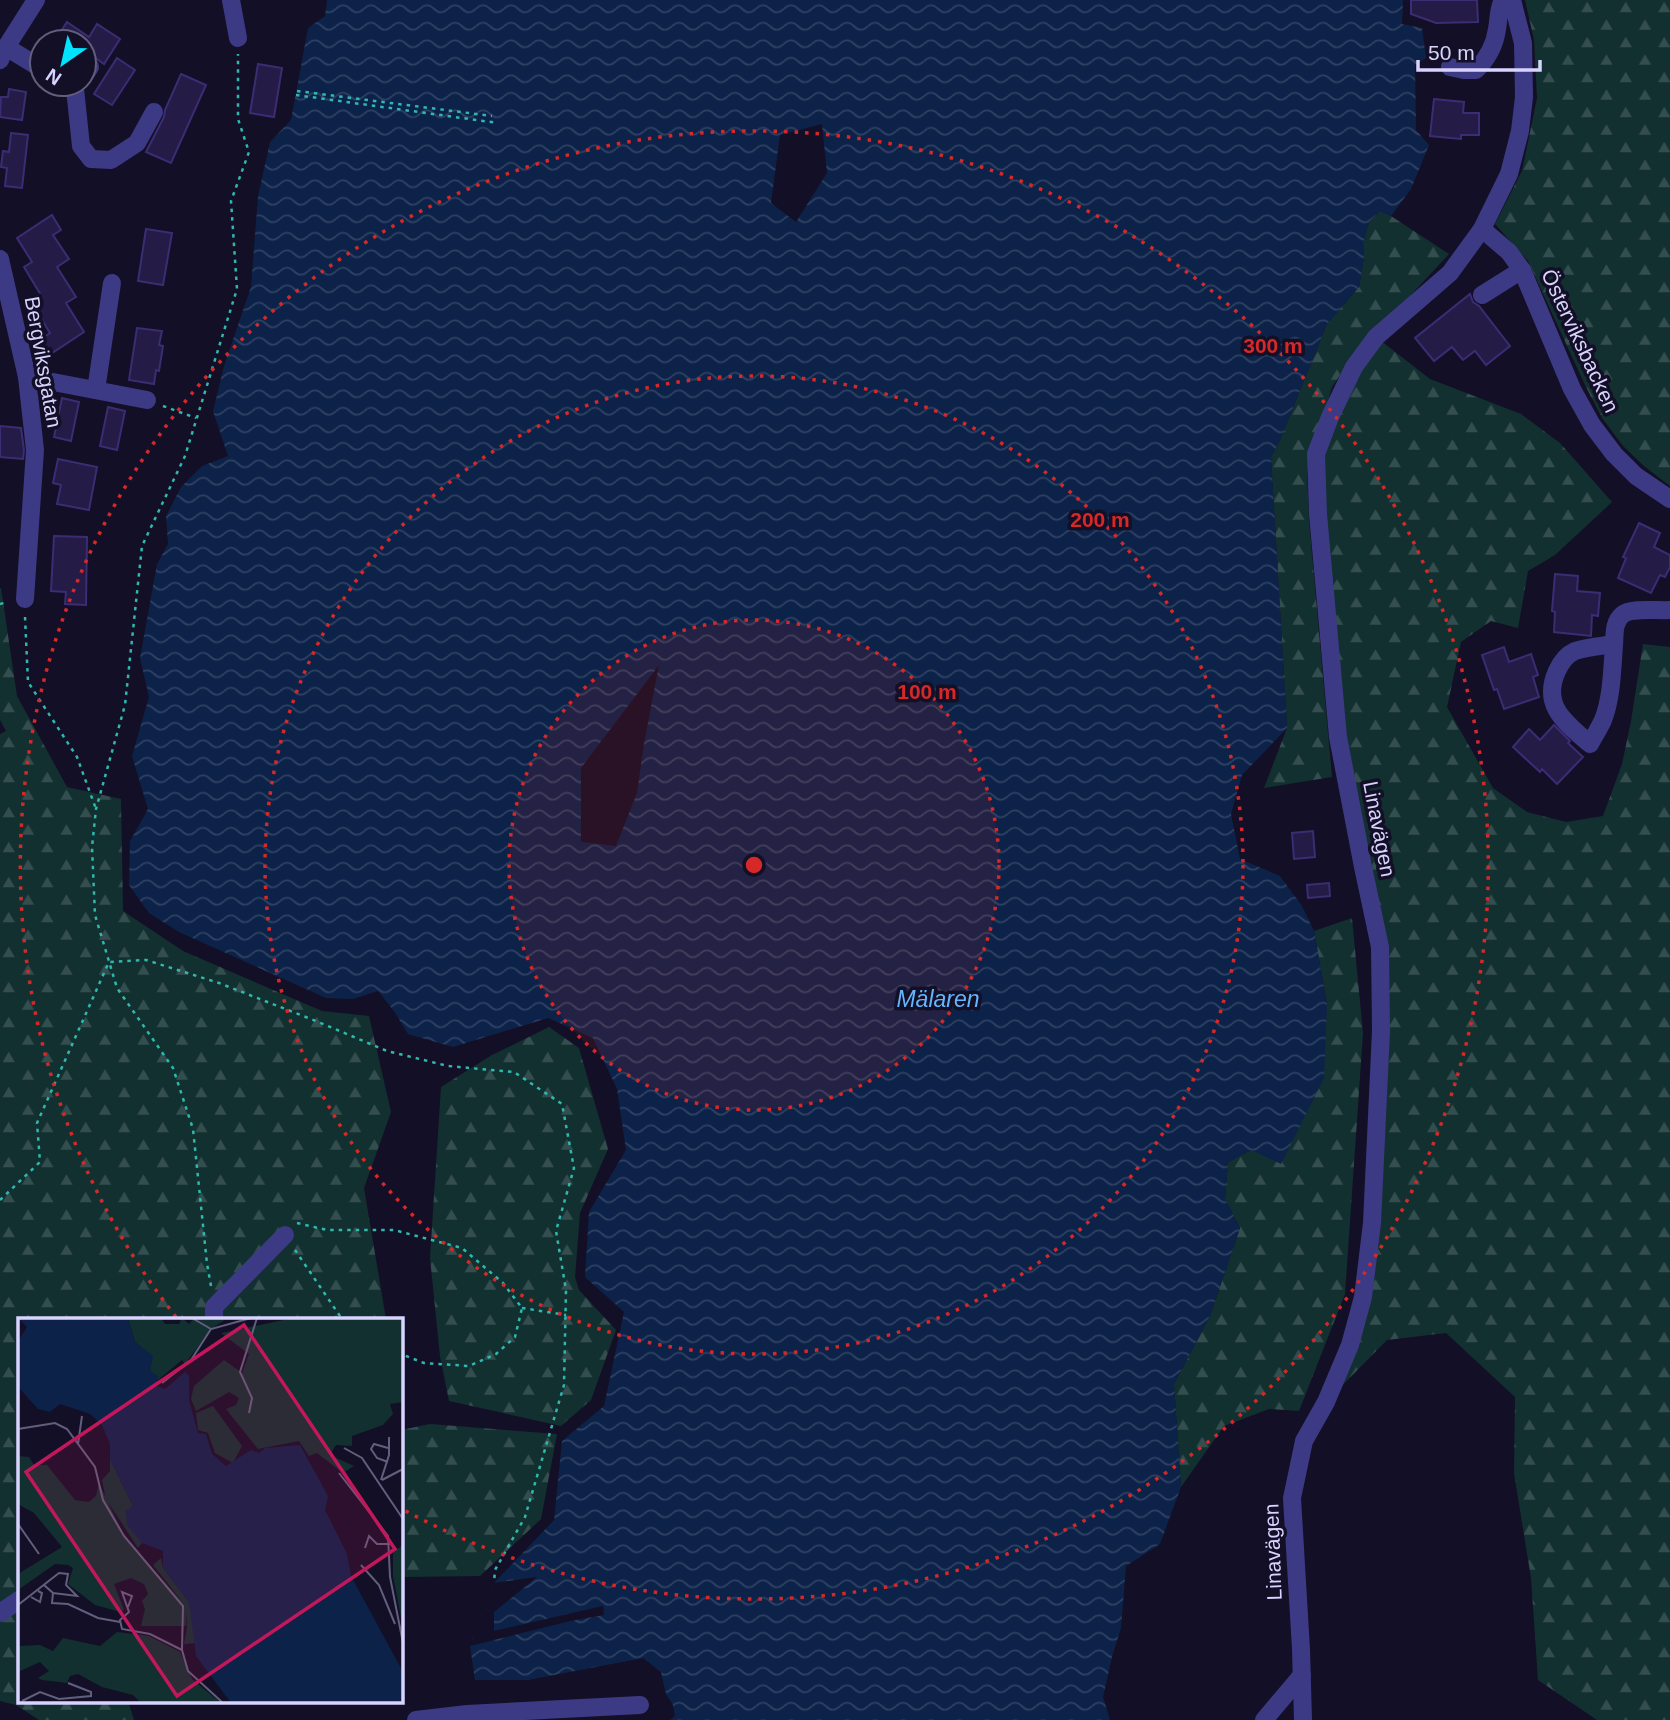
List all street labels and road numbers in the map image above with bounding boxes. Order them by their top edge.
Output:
street label: Österviksbacken [1537,266,1624,416]
street label: Bergviksgatan [21,294,66,429]
street label: Linavägen [1359,779,1400,879]
street label: Linavägen [1259,1503,1286,1601]

